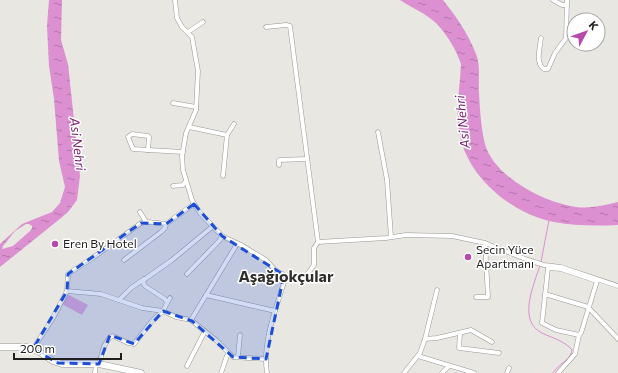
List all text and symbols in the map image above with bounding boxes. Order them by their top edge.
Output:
north arrow [566,12,606,52]
text: K [586,18,602,33]
water label: Asi Nehri [451,94,473,150]
water label: Asi Nehri [67,116,89,172]
place label: Eren By Hotel [63,236,137,250]
marker: Eren By Hotel [50,239,60,249]
place label: Secin Yüce Apartmanı [476,242,534,270]
marker: Secin Yüce Apartmanı [463,252,473,262]
district label: Aşağıokçular [238,266,334,285]
scale bar [14,335,121,361]
text: 200 m [20,341,55,355]

